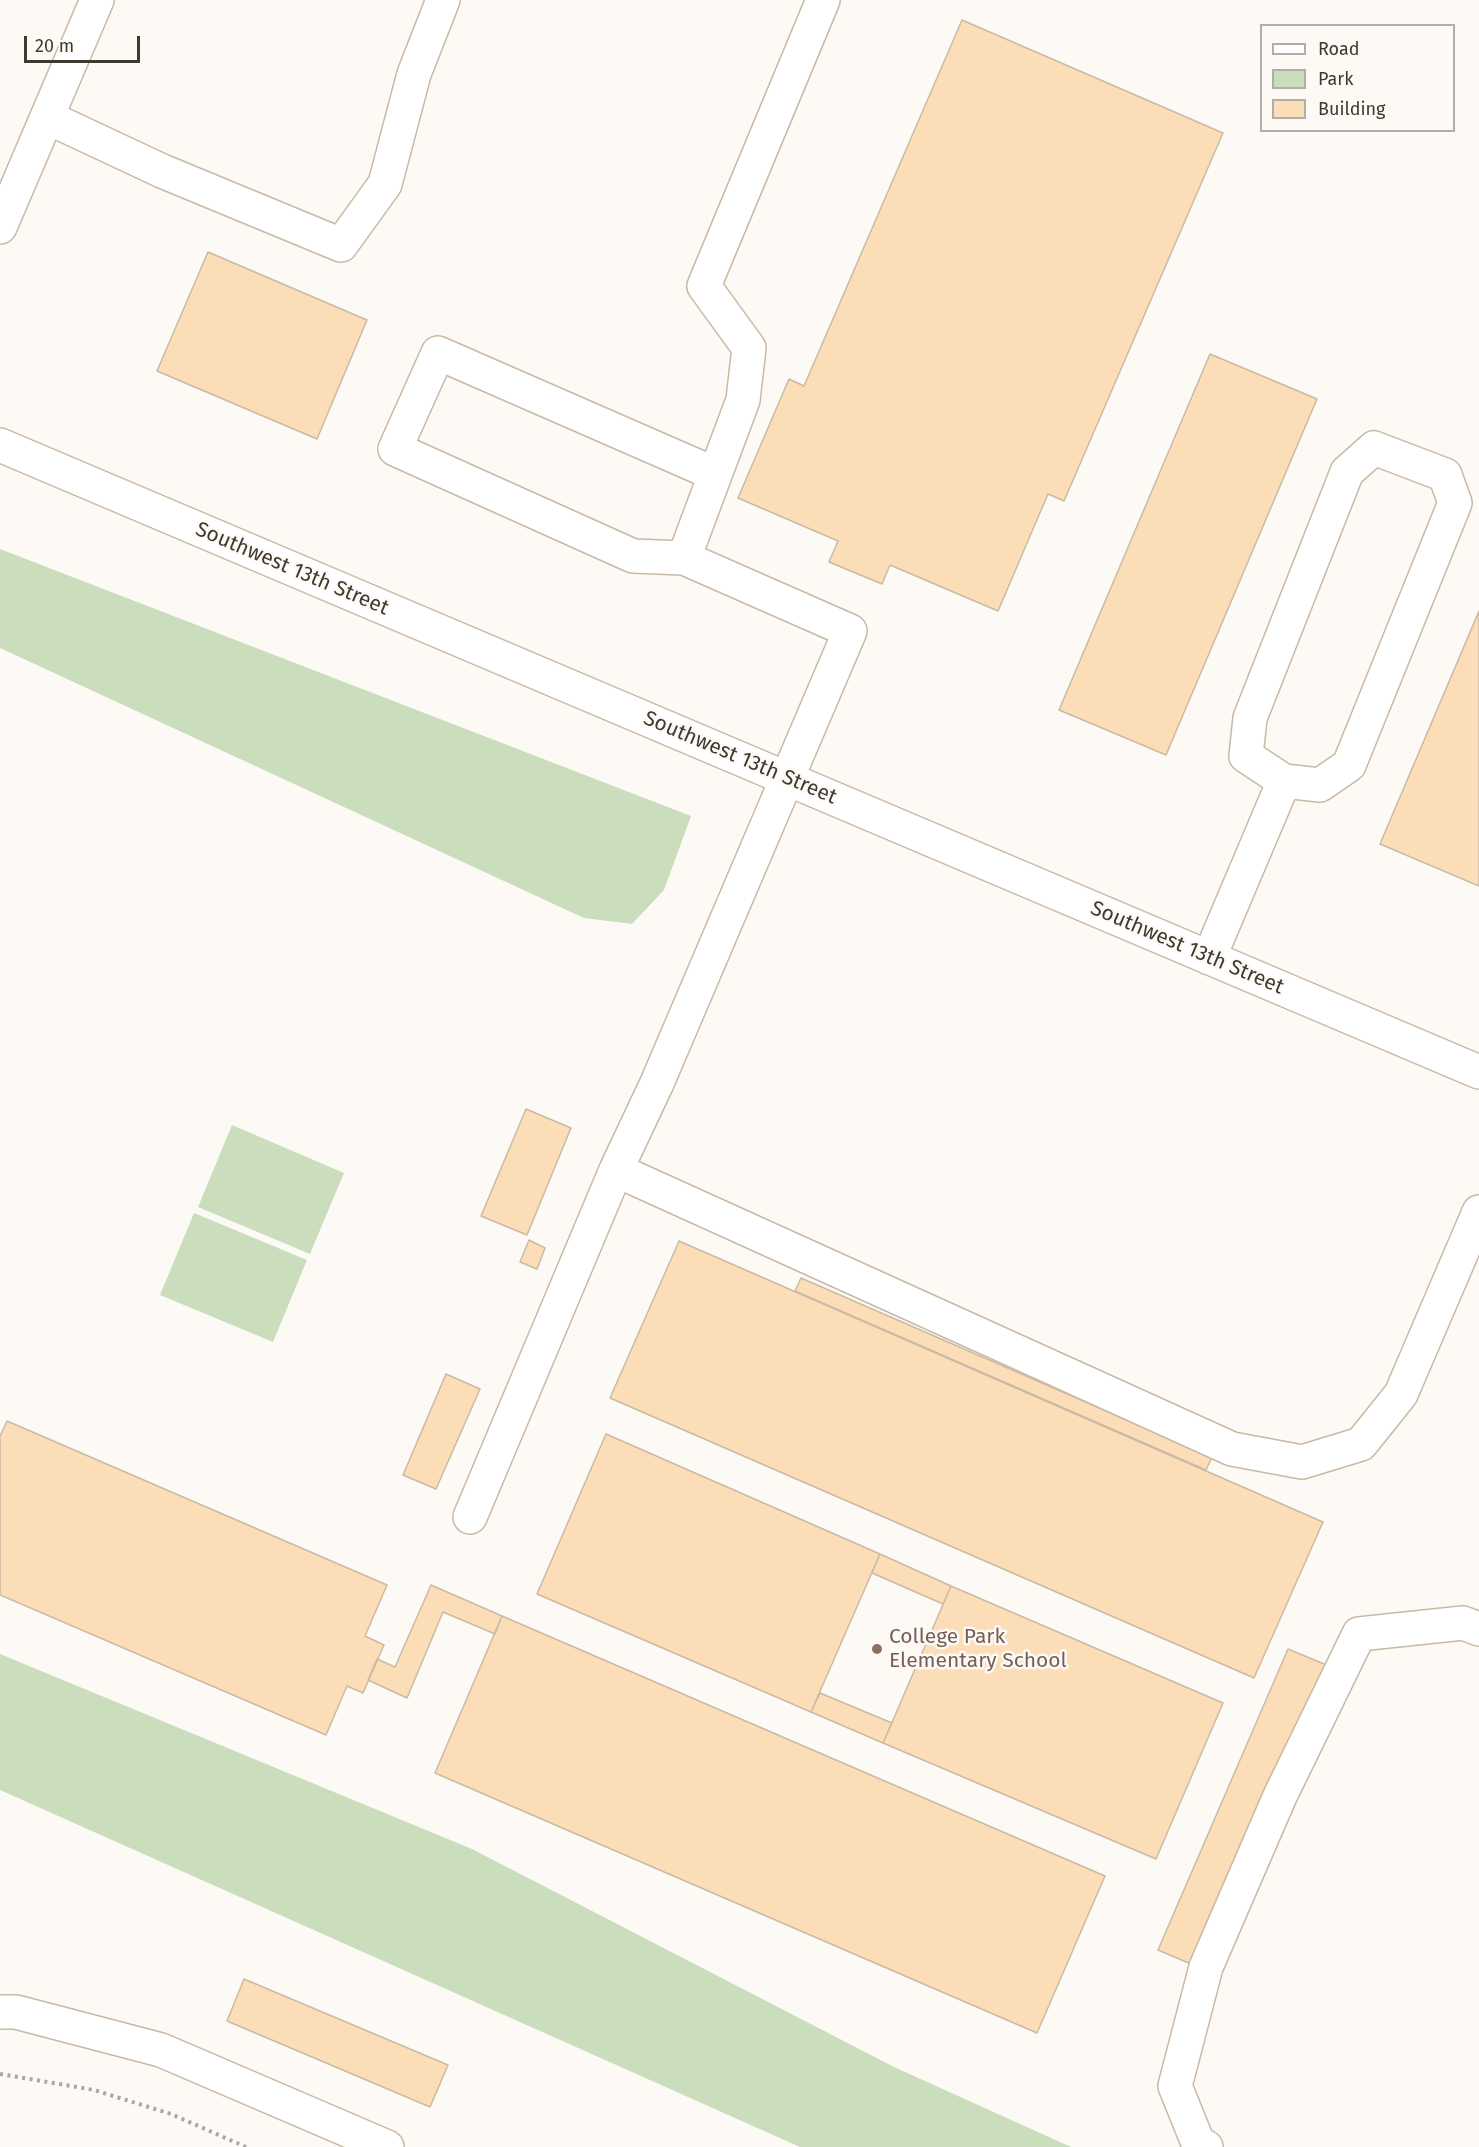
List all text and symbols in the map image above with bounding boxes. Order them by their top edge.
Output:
scale bar [27,24,142,62]
legend [1260,24,1455,132]
text: 20 m [35,35,74,57]
text: Road [1318,38,1360,60]
text: Park [1318,68,1353,90]
text: Building [1318,98,1385,120]
street label: Southwest 13th Street [192,517,392,621]
street label: Southwest 13th Street [640,706,840,810]
street label: Southwest 13th Street [1087,896,1287,1000]
place label: College Park Elementary School [889,1624,1067,1674]
marker: College Park Elementary School [870,1642,884,1656]

